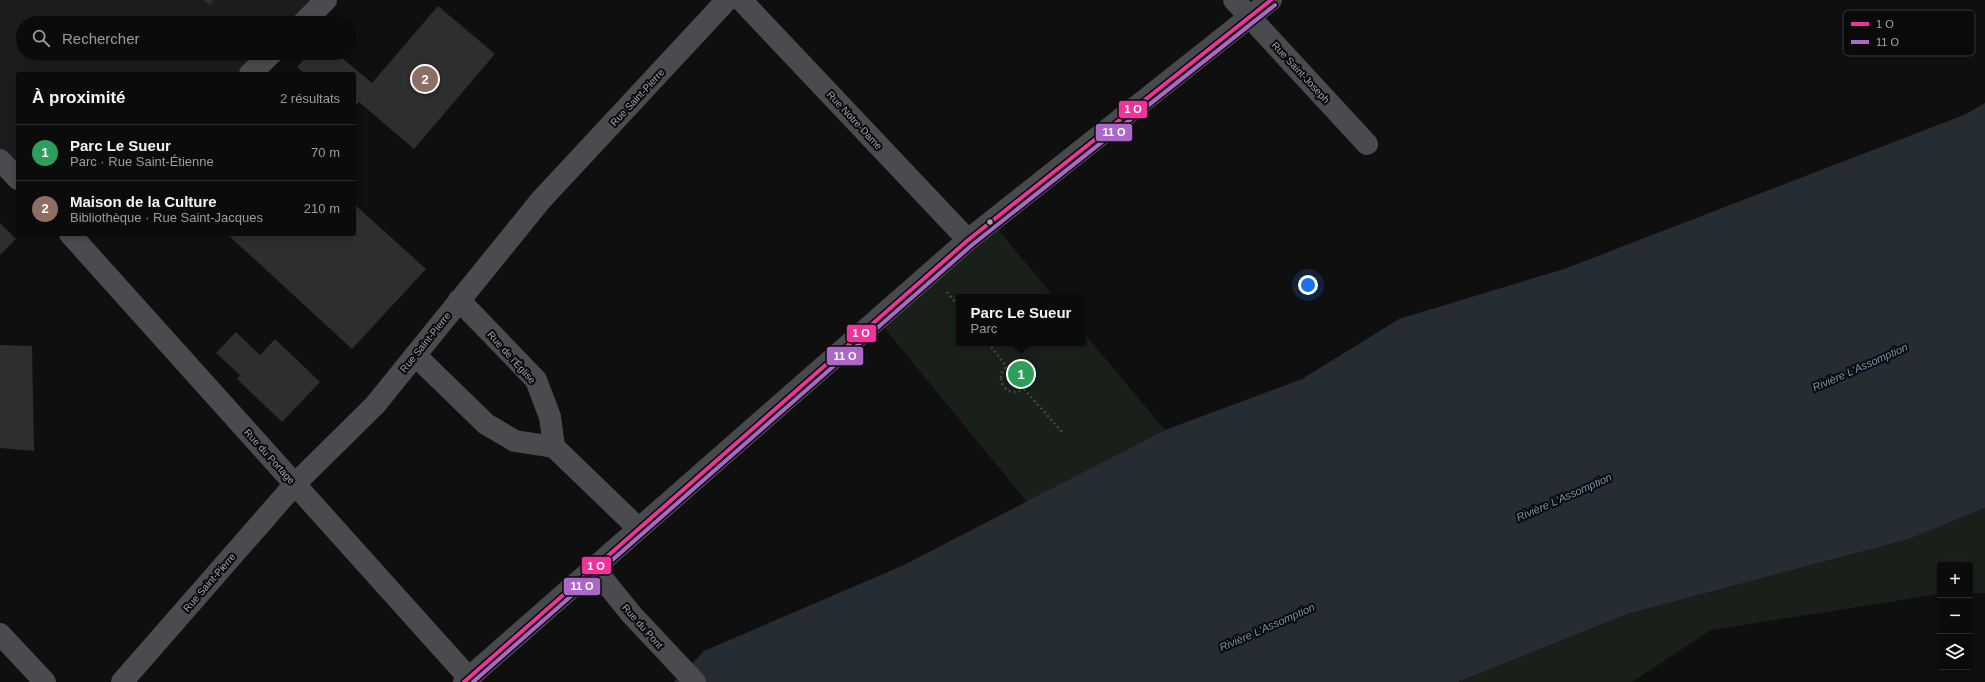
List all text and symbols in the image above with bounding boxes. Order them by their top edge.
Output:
legend [1843,10,1975,56]
search box [16,16,356,60]
text: 1 O [1876,18,1894,30]
icon: search [30,27,52,49]
text: Rechercher [62,30,140,47]
text: 11 O [1876,36,1899,48]
street label: Rue Saint-Joseph [1270,40,1332,105]
pin: 2 [412,64,438,94]
street label: Rue Saint-Pierre [608,66,667,128]
text: À proximité [32,88,126,107]
street label: Rue Notre-Dame [825,89,885,152]
text: 2 résultats [280,91,340,106]
line badge: 1 O [1118,100,1148,119]
text: 1 O [1124,103,1142,115]
line badge: 11 O [1095,123,1133,142]
text: 11 O [1102,126,1126,138]
text: Parc Le Sueur [70,137,171,154]
text: 1 [41,145,49,160]
text: 70 m [311,145,340,160]
text: Parc · Rue Saint-Étienne [70,154,214,169]
text: Maison de la Culture [70,193,217,210]
text: 2 [41,201,49,216]
text: 210 m [304,201,340,216]
text: Bibliothèque · Rue Saint-Jacques [70,210,263,225]
unlabelled marker [985,217,995,227]
your location [1298,275,1318,295]
popup [956,294,1086,346]
text: Parc Le Sueur [971,304,1071,321]
street label: Rue Saint-Pierre [398,310,453,374]
text: Parc [971,321,997,336]
line badge: 1 O [846,324,877,343]
text: 1 O [852,327,870,339]
street label: Rue de l'Église [485,328,539,386]
water label: Rivière L'Assomption [1811,341,1909,393]
line badge: 11 O [826,346,864,366]
text: 11 O [833,350,857,362]
pin: 1 [1008,359,1034,389]
street label: Rue du Portage [242,427,297,486]
water label: Rivière L'Assomption [1515,471,1613,523]
street label: Rue Saint-Pierre [181,550,238,614]
line badge: 1 O [581,556,612,575]
text: 1 O [587,560,605,572]
map controls [1937,562,1973,670]
button: + [1937,562,1973,598]
line badge: 11 O [563,577,601,596]
text: 11 O [570,580,594,592]
button: − [1937,598,1973,634]
water label: Rivière L'Assomption [1218,601,1316,653]
street label: Rue du Pont [620,602,665,651]
button: layers [1937,634,1973,670]

